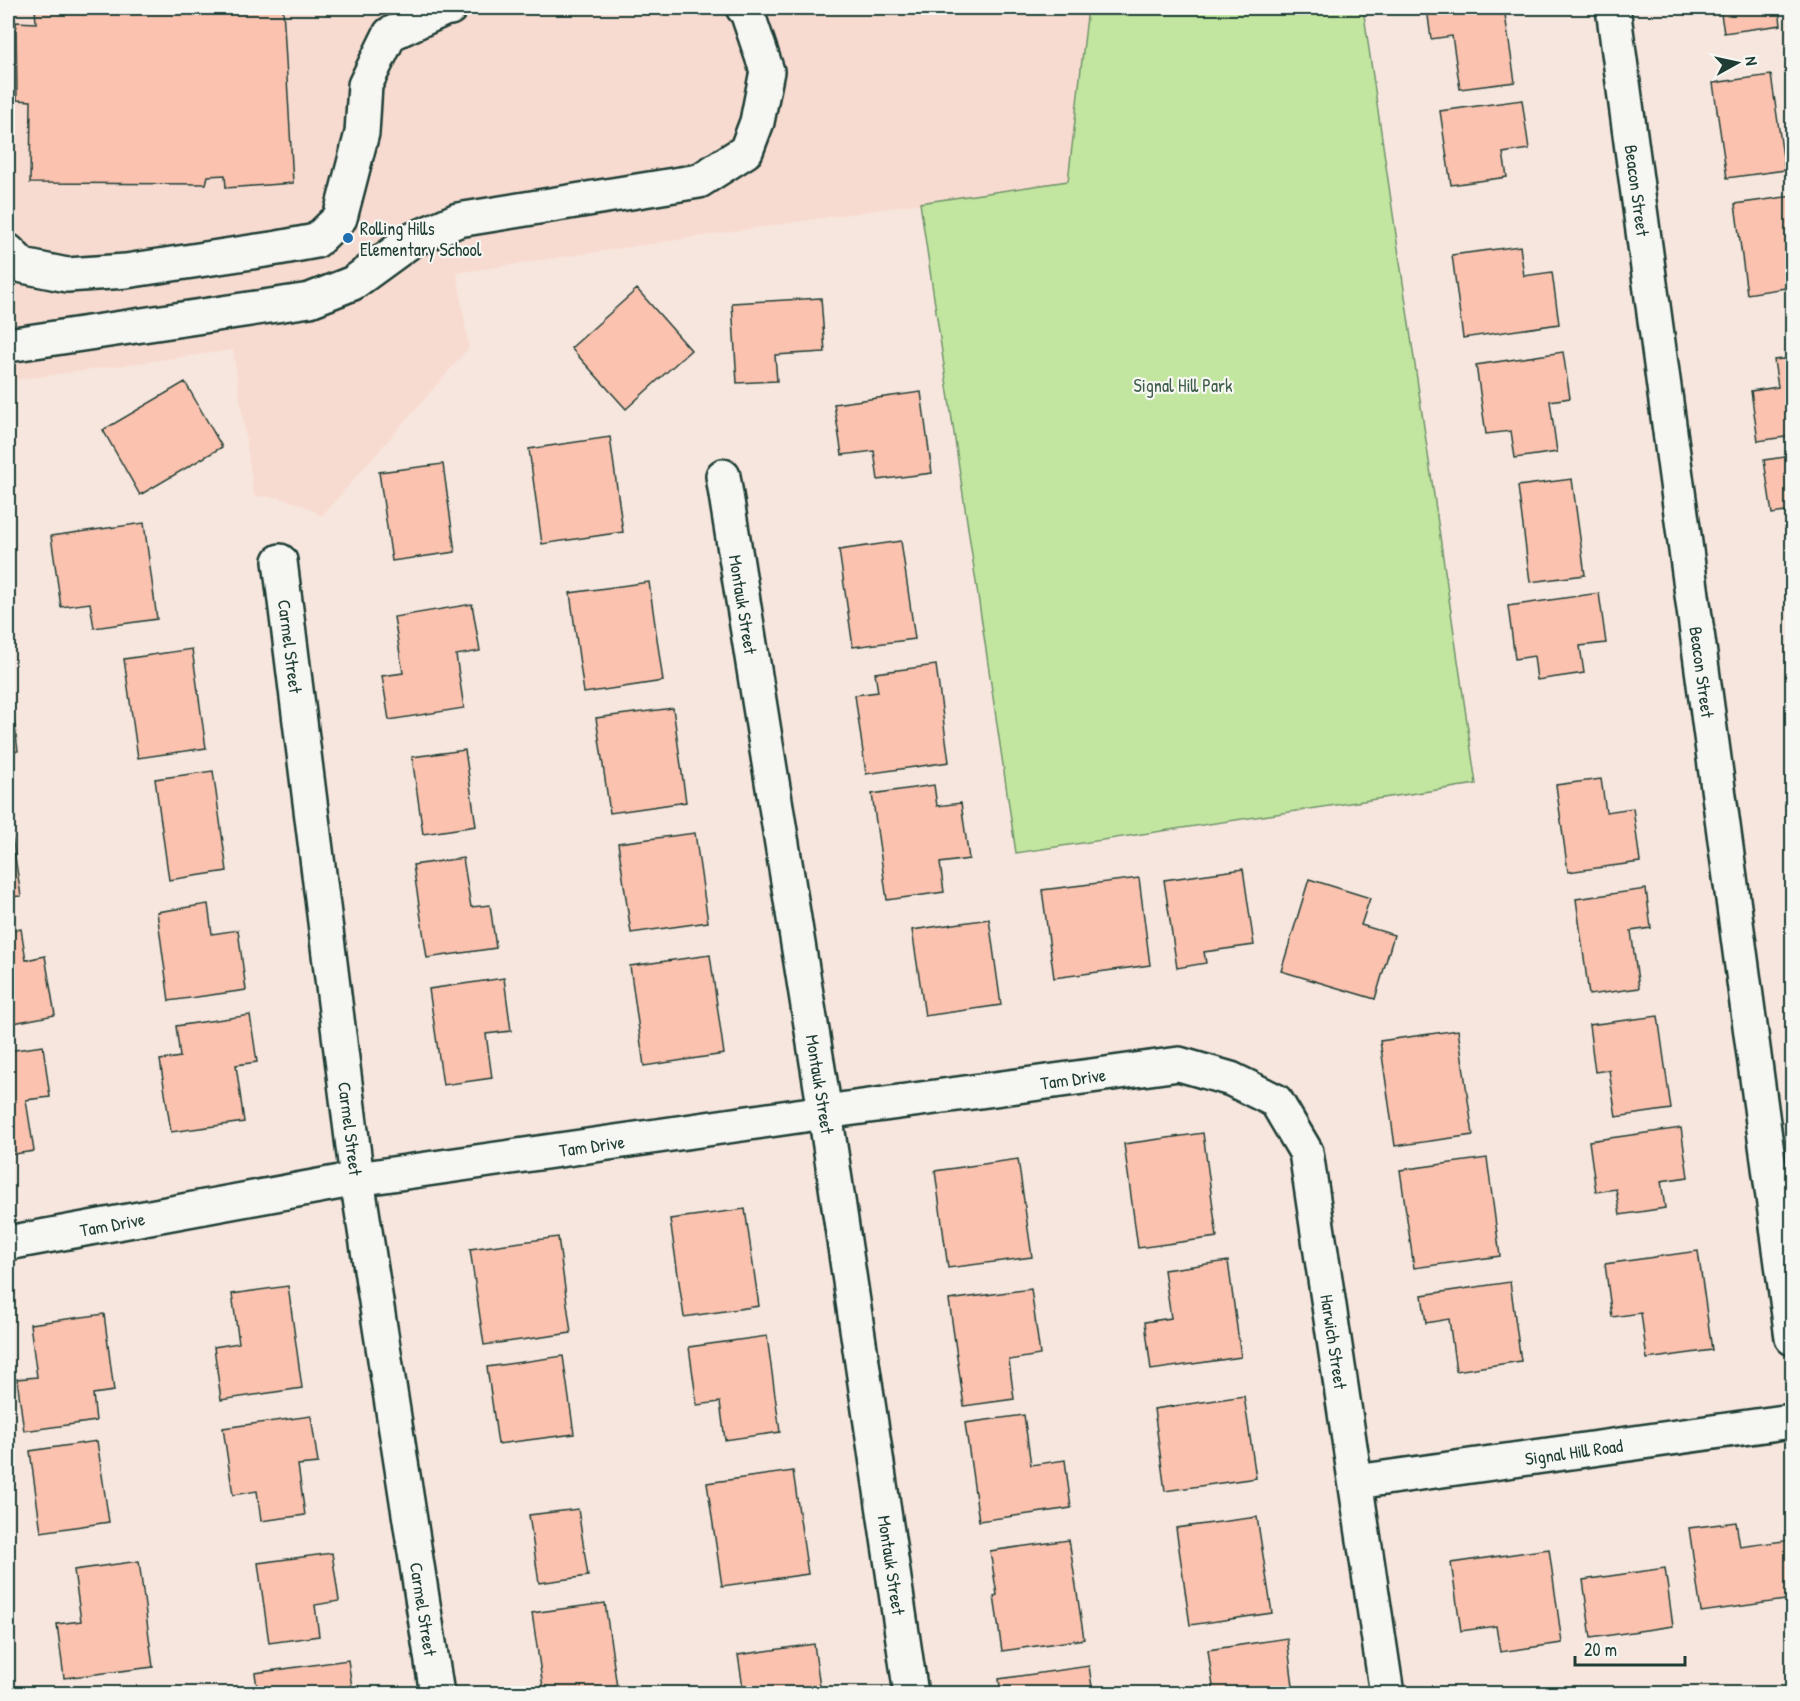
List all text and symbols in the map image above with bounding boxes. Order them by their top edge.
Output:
north arrow [1707,33,1767,93]
text: N [1740,55,1763,67]
street label: Beacon Street [1619,143,1656,238]
place label: Rolling Hills Elementary School [360,216,482,262]
marker: Rolling Hills Elementary School [341,231,355,245]
park label: Signal Hill Park [1134,373,1233,398]
street label: Montauk Street [723,553,764,657]
street label: Carmel Street [272,598,309,695]
street label: Beacon Street [1684,625,1721,720]
street label: Montauk Street [800,1033,841,1136]
street label: Tam Drive [1039,1062,1107,1095]
street label: Carmel Street [332,1080,369,1178]
street label: Tam Drive [557,1128,626,1162]
street label: Tam Drive [78,1206,147,1242]
street label: Harwich Street [1315,1293,1354,1392]
street label: Signal Hill Road [1523,1432,1624,1471]
street label: Montauk Street [872,1514,912,1617]
street label: Carmel Street [404,1561,444,1658]
scale bar [1575,1629,1684,1667]
text: 20 m [1584,1637,1617,1662]

